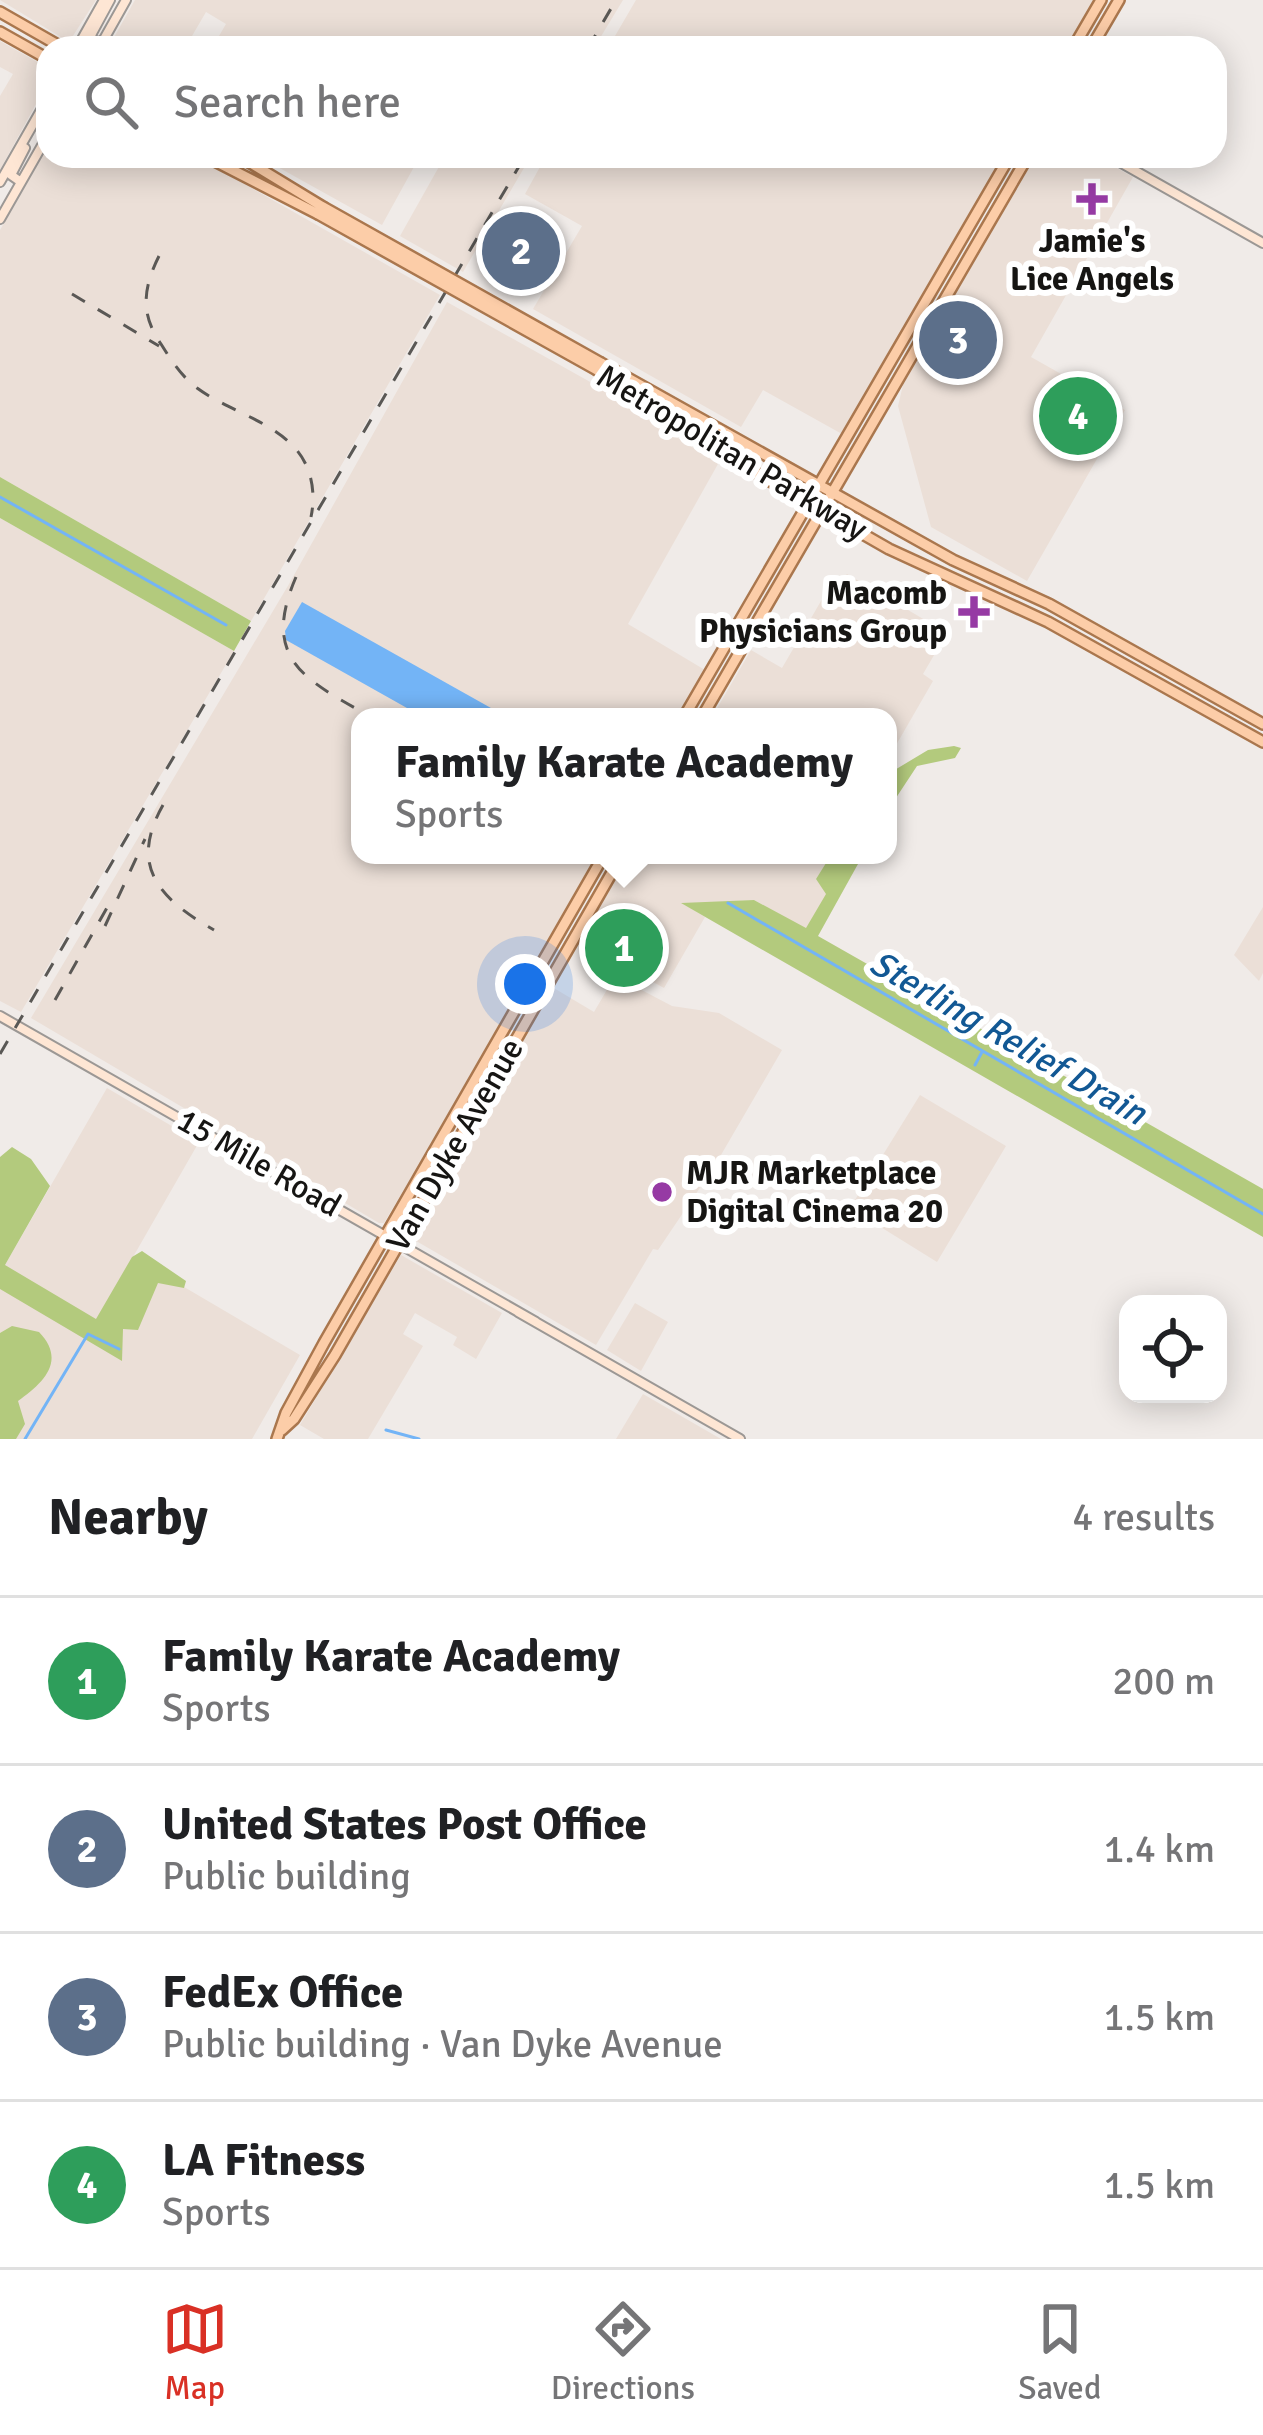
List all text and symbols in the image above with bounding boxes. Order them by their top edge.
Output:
search box [36,36,1227,168]
icon: search [78,69,144,135]
text: Search here [174,75,401,130]
marker: Jamie's Lice Angels [1076,183,1108,215]
pin: 2 [482,206,560,296]
place label: Jamie's Lice Angels [1010,221,1174,300]
pin: 3 [919,295,997,385]
street label: Metropolitan Parkway [589,356,875,550]
pin: 4 [1039,371,1117,461]
place label: Macomb Physicians Group [699,573,947,652]
marker: Macomb Physicians Group [958,596,990,628]
popup [351,708,897,864]
text: Family Karate Academy [395,735,853,790]
text: Sports [395,790,503,838]
pin: 1 [585,903,663,993]
water label: Sterling Relief Drain [862,941,1155,1136]
your location [495,954,555,1014]
street label: Van Dyke Avenue [377,1031,533,1259]
street label: 15 Mile Road [170,1100,348,1226]
place label: MJR Marketplace Digital Cinema 20 [686,1153,943,1232]
marker: MJR Marketplace Digital Cinema 20 [649,1179,675,1205]
map controls [1119,1295,1227,1403]
button: locate [1119,1295,1227,1403]
text: Nearby [48,1486,208,1549]
text: 4 results [1072,1493,1215,1541]
text: Family Karate Academy [162,1629,620,1684]
text: 1 [76,1657,98,1705]
text: 200 m [1112,1657,1215,1705]
text: Sports [162,1684,271,1732]
text: United States Post Office [162,1797,647,1852]
text: 2 [76,1825,98,1873]
text: 1.4 km [1103,1825,1215,1873]
text: Public building [162,1852,411,1900]
text: FedEx Office [162,1965,403,2020]
text: 3 [76,1993,98,2041]
text: 1.5 km [1103,1993,1215,2041]
text: Public building · Van Dyke Avenue [162,2020,723,2068]
text: LA Fitness [162,2133,365,2188]
text: 4 [76,2161,98,2209]
text: 1.5 km [1103,2161,1215,2209]
text: Sports [162,2188,271,2236]
tab: Map [162,2296,228,2409]
tab: Directions [551,2296,695,2409]
tab: Saved [1018,2296,1101,2409]

